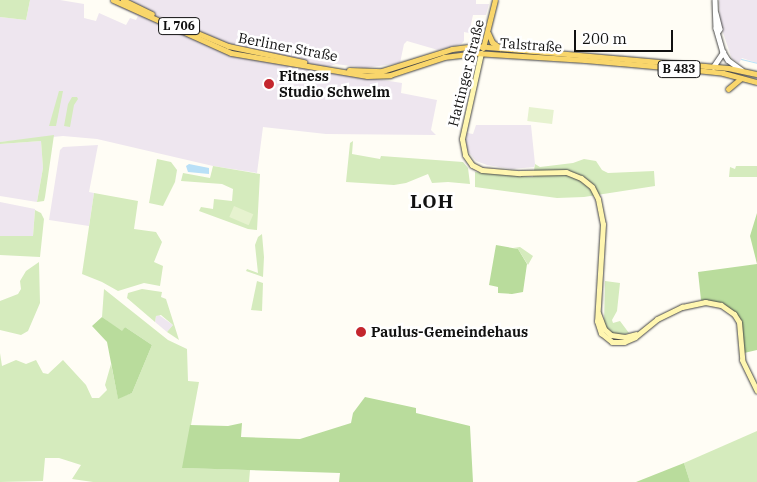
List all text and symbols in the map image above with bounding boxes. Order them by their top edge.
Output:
road number: L 706 [158,16,200,36]
street label: Hattinger Straße [445,18,487,128]
scale bar [577,20,676,52]
street label: Berliner Straße [237,29,339,65]
text: 200 m [582,29,627,48]
street label: Talstraße [499,34,563,56]
road number: B 483 [656,60,702,78]
place label: Fitness Studio Schwelm [279,68,390,100]
marker: Fitness Studio Schwelm [263,78,275,90]
district label: LOH [410,191,454,213]
place label: Paulus-Gemeindehaus [371,324,528,340]
marker: Paulus-Gemeindehaus [355,326,367,338]

